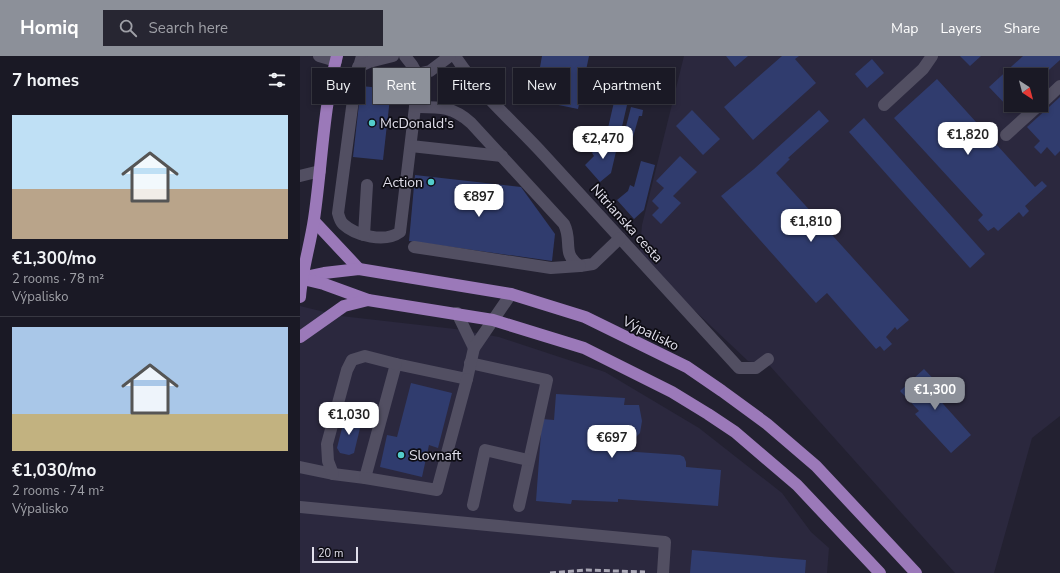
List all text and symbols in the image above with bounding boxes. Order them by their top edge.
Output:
search box [103,10,383,46]
text: Homiq [20,15,79,41]
icon: search [117,17,139,39]
text: Search here [149,18,228,38]
text: Map [891,19,918,38]
text: Layers [940,19,982,38]
text: Share [1004,19,1040,38]
chip: Buy [312,68,365,104]
chip: Rent [373,68,430,104]
chip: Filters [438,68,505,104]
chip: New [513,68,570,104]
chip: Apartment [578,68,675,104]
north arrow [1004,68,1048,112]
map controls [1004,68,1048,112]
text: 7 homes [12,69,79,92]
icon: filters [266,69,288,91]
place label: McDonald's [380,114,454,133]
marker: McDonald's [367,118,377,128]
pin: €1,820 [935,122,1001,156]
pin: €2,470 [570,126,636,160]
text: €1,820 [947,126,989,144]
text: €2,470 [582,130,624,148]
icon: home [114,141,186,213]
place label: Action [382,173,423,192]
marker: Action [426,177,436,187]
street label: Nitrianska cesta [586,180,667,267]
pin: €897 [455,184,503,218]
text: €897 [463,188,495,206]
pin: €1,810 [778,209,844,243]
text: €1,810 [790,213,832,231]
text: €1,300/mo [12,247,96,270]
text: 2 rooms · 78 m² [12,270,104,288]
text: Výpalisko [12,288,68,306]
street label: Výpalisko [618,311,682,355]
icon: home [114,353,186,425]
pin: €1,300 [902,377,968,411]
text: €1,300 [914,381,956,399]
pin: €1,030 [316,402,382,436]
text: €1,030 [328,406,370,424]
pin: €697 [588,425,636,459]
text: €697 [596,429,628,447]
place label: Slovnaft [409,446,461,465]
marker: Slovnaft [396,450,406,460]
text: €1,030/mo [12,459,96,482]
text: 2 rooms · 74 m² [12,482,104,500]
text: Výpalisko [12,500,68,518]
scale bar [312,545,358,564]
text: 20 m [318,546,343,561]

